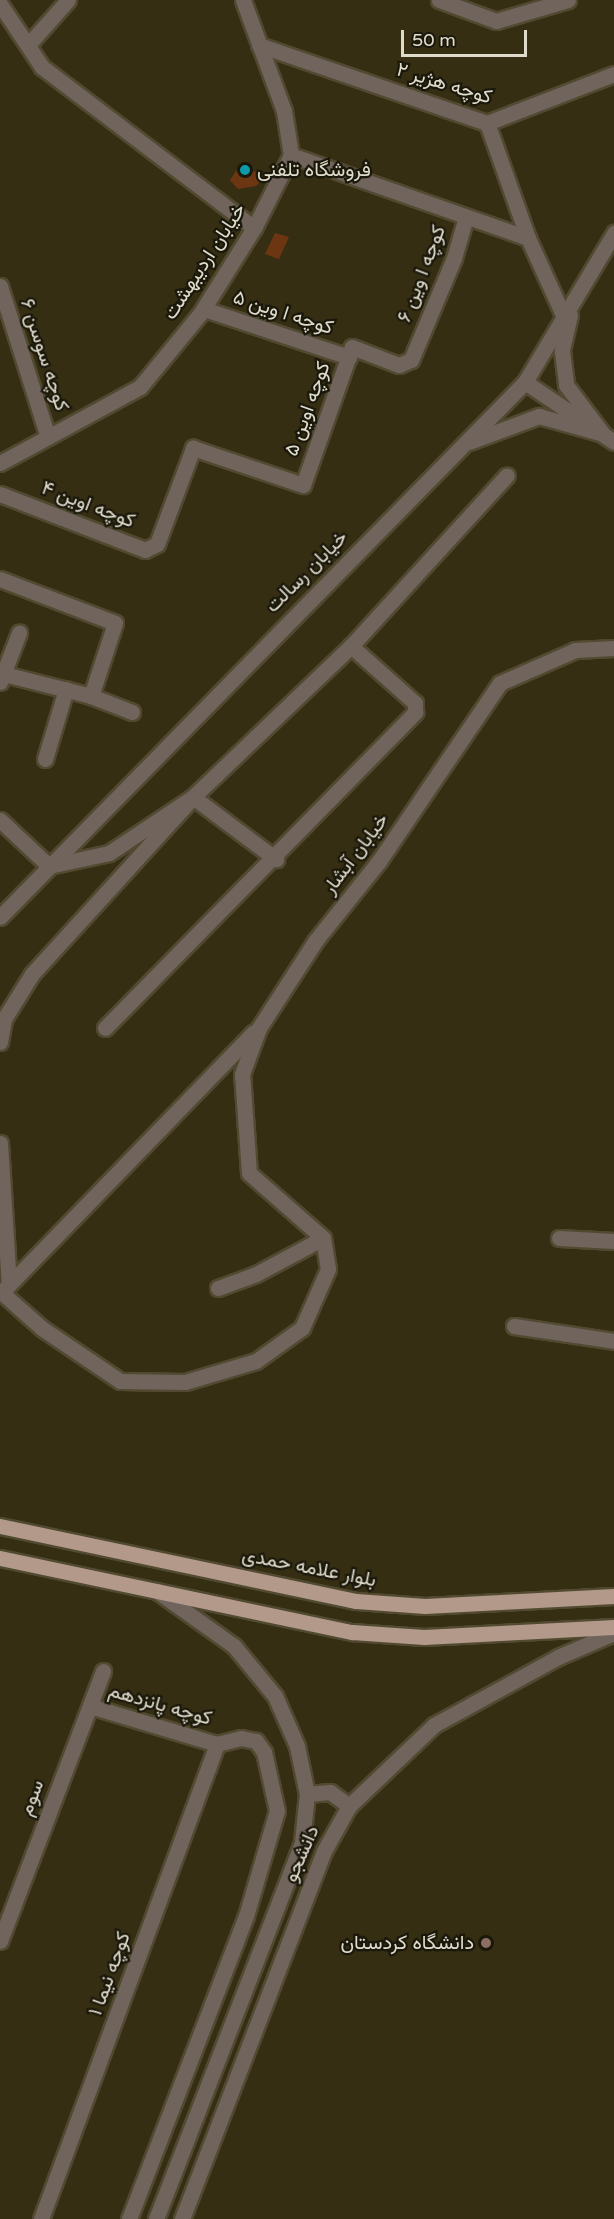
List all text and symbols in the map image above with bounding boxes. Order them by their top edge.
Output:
scale bar [404,18,530,56]
text: 50 m [412,29,456,51]
street label: کوچه هژیر ۲ [393,58,495,110]
place label: فروشگاه تلفنی [257,158,371,182]
marker: فروشگاه تلفنی [238,163,252,177]
street label: خیابان اردیبهشت [158,199,252,325]
street label: کوچه ا وین ۶ [393,222,451,326]
street label: کوچه ا وین ۵ [230,286,336,340]
street label: کوچه سوسن ۶ [15,296,73,414]
street label: کوچه اوین ۵ [280,359,336,459]
street label: کوچه اوین ۴ [38,476,138,534]
street label: خیابان رسالت [261,526,353,618]
street label: خیابان آبشار [318,809,394,899]
street label: بلوار علامه حمدی [240,1543,378,1593]
street label: کوچه پانزدهم [106,1679,214,1731]
street label: سوم [14,1777,50,1819]
street label: دانشجو [279,1822,325,1886]
street label: کوچه نیما ۱ [84,1929,136,2019]
place label: دانشگاه کردستان [340,1931,474,1955]
marker: دانشگاه کردستان [479,1936,493,1950]

